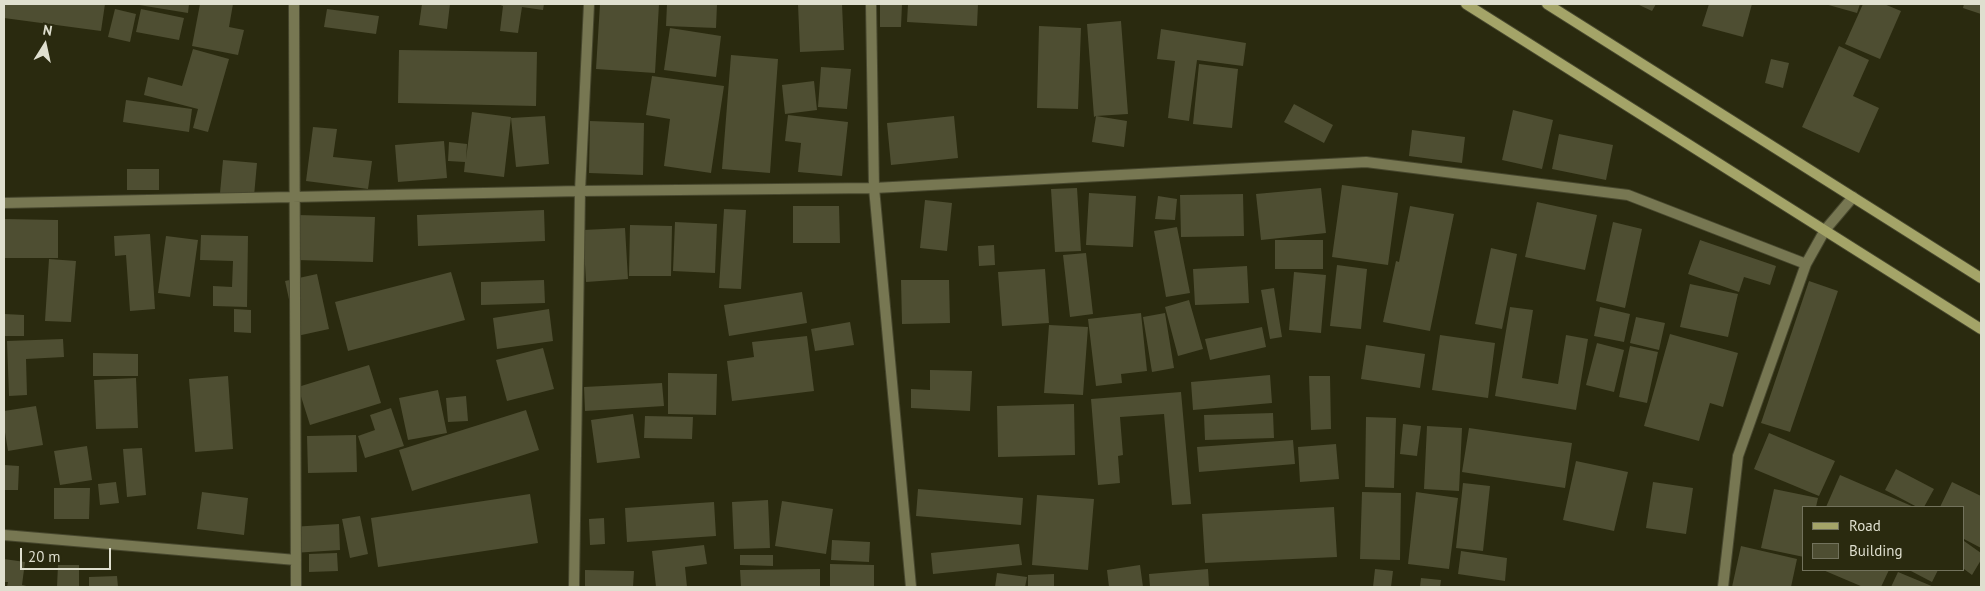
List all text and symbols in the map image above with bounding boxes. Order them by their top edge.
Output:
north arrow [20,20,70,70]
text: N [42,21,54,40]
legend [1802,506,1965,571]
text: Road [1849,516,1881,535]
scale bar [22,538,114,570]
text: Building [1849,541,1903,560]
text: 20 m [28,547,61,566]

